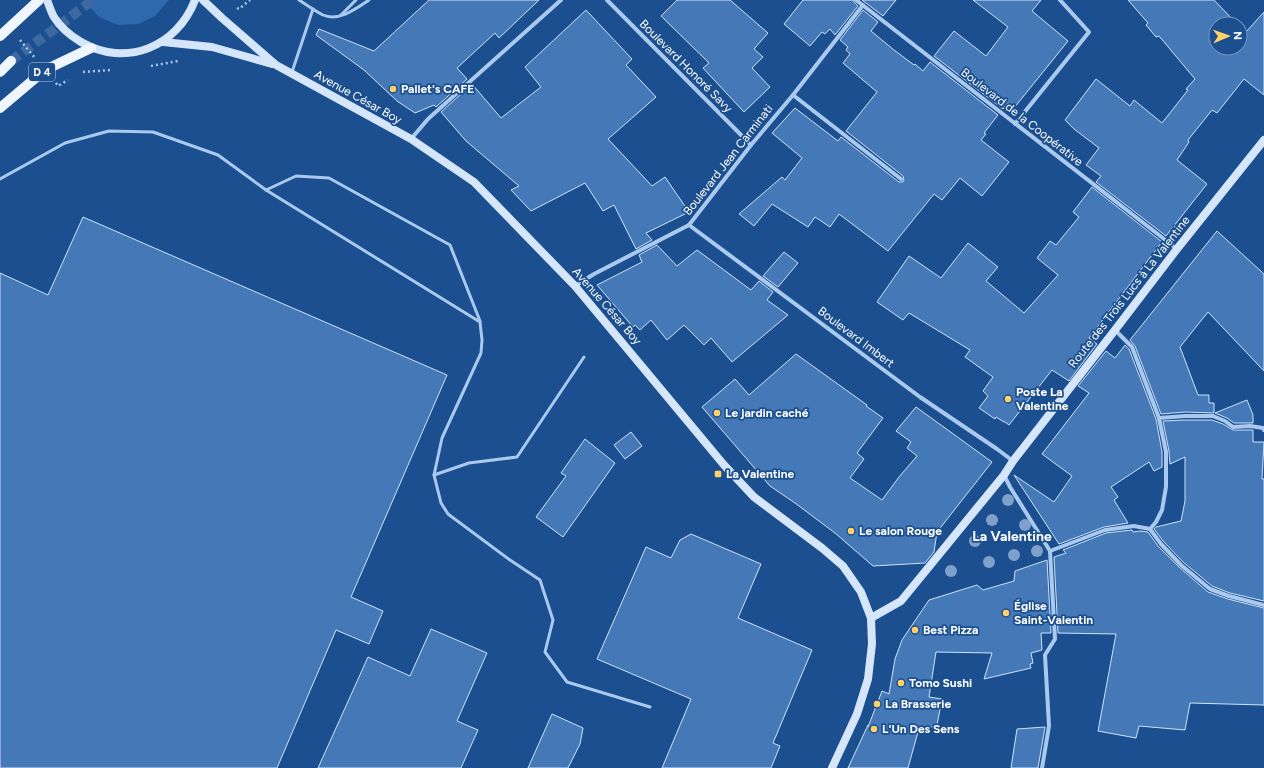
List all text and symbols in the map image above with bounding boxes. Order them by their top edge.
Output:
north arrow [1208,16,1248,56]
street label: Boulevard Honoré Savy [637,17,736,116]
text: N [1231,31,1244,40]
road number: D 4 [29,63,55,81]
street label: Boulevard de la Coopérative [958,65,1086,169]
street label: Avenue César Boy [312,67,405,127]
place label: Pallet's CAFE [401,82,474,96]
marker: Pallet's CAFE [388,84,398,94]
street label: Boulevard Jean Carminati [680,102,776,218]
street label: Route des Trois Lucs à La Valentine [1065,213,1193,371]
street label: Avenue César Boy [570,264,645,348]
street label: Boulevard Imbert [815,304,897,371]
place label: Poste La Valentine [1016,385,1069,413]
marker: Poste La Valentine [1003,394,1013,404]
place label: Le jardin caché [725,406,809,420]
marker: Le jardin caché [712,408,722,418]
place label: La Valentine [726,467,794,481]
marker: La Valentine [713,469,723,479]
place label: Le salon Rouge [859,524,942,538]
marker: Le salon Rouge [846,526,856,536]
district label: La Valentine [972,528,1052,545]
place label: Église Saint-Valentin [1014,599,1093,627]
marker: Église Saint-Valentin [1001,608,1011,618]
place label: Best Pizza [923,623,979,637]
marker: Best Pizza [910,625,920,635]
place label: Tomo Sushi [909,676,972,690]
marker: Tomo Sushi [896,678,906,688]
place label: La Brasserie [885,697,951,711]
marker: La Brasserie [872,699,882,709]
place label: L'Un Des Sens [882,722,960,736]
marker: L'Un Des Sens [869,724,879,734]

